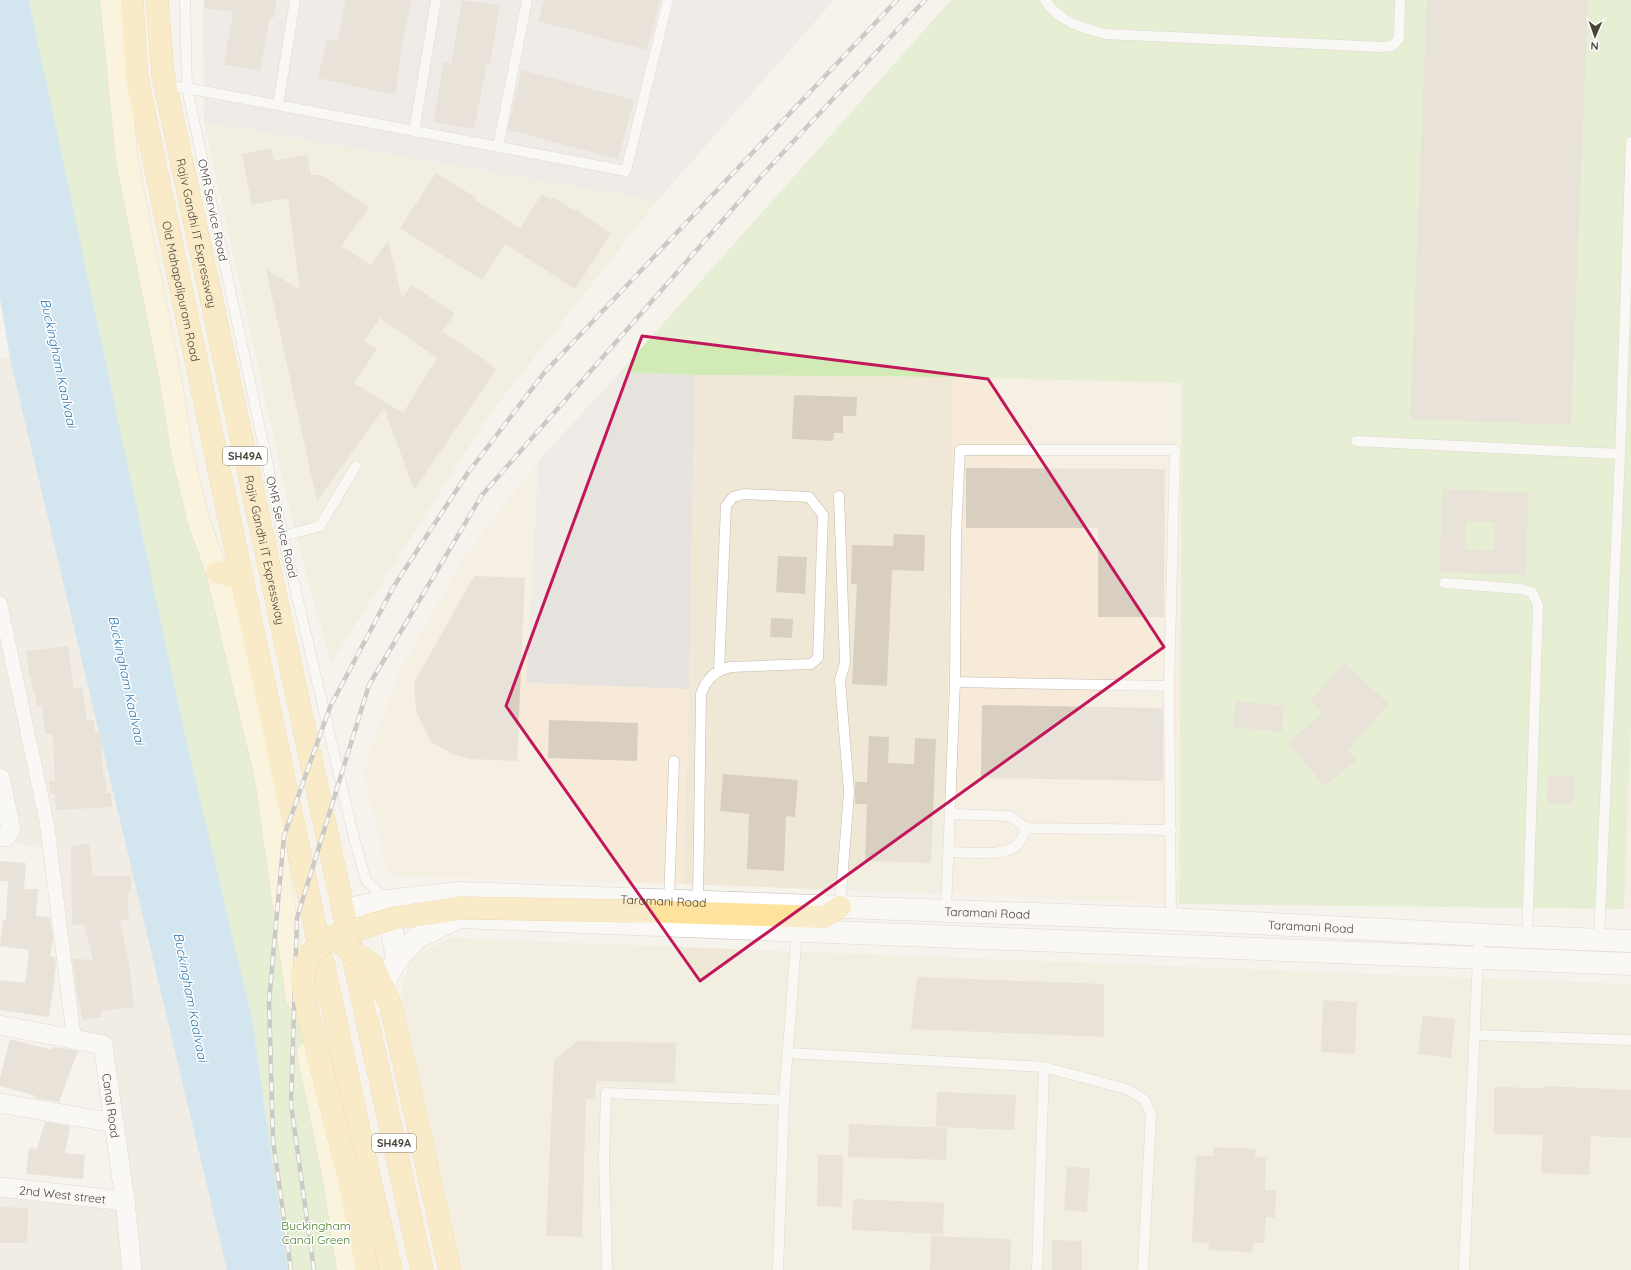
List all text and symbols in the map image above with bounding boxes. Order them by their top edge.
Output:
north arrow [1575,16,1615,56]
text: N [1590,39,1599,53]
street label: Rajiv Gandhi IT Expressway [174,157,221,309]
street label: OMR Service Road [195,158,231,262]
street label: Old Mahapalipuram Road [159,219,204,363]
water label: Buckingham Kaalvaai [38,297,81,431]
road number: SH49A [223,447,267,465]
street label: Rajiv Gandhi IT Expressway [242,474,289,626]
street label: OMR Service Road [263,475,301,579]
water label: Buckingham Kaalvaai [106,614,149,748]
street label: Taramani Road [620,891,707,910]
street label: Taramani Road [944,903,1030,921]
street label: Taramani Road [1268,916,1354,936]
water label: Buckingham Kaalvaai [171,931,212,1065]
street label: Canal Road [100,1072,124,1139]
road number: SH49A [372,1134,416,1152]
street label: 2nd West street [19,1182,107,1206]
park label: Buckingham Canal Green [281,1218,351,1247]

